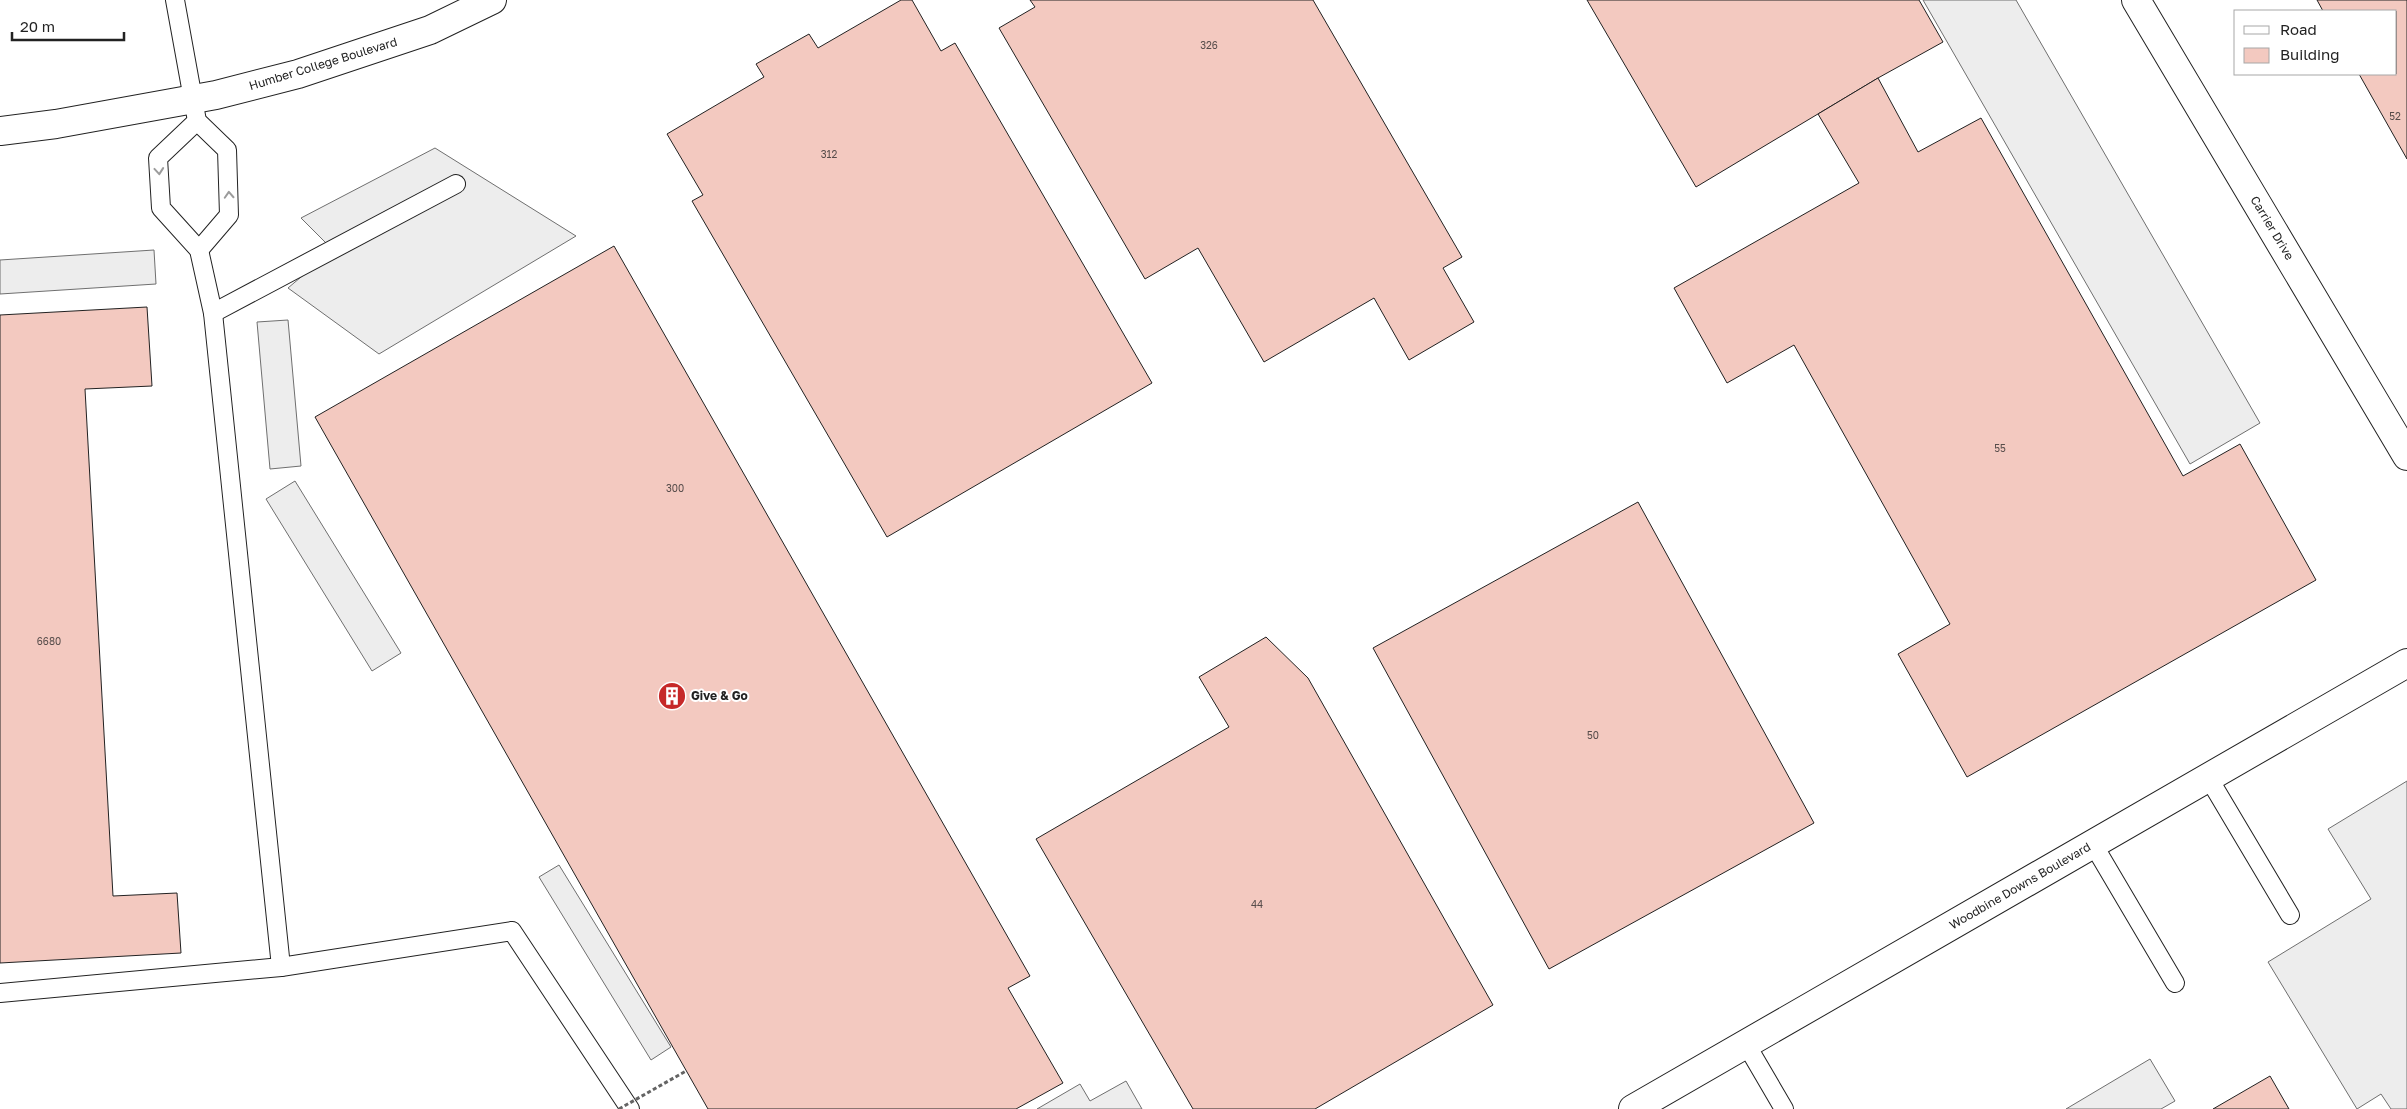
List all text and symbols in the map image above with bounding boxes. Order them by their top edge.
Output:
scale bar [12,10,125,42]
legend [2234,10,2397,75]
text: 20 m [20,17,55,35]
text: Road [2280,20,2317,38]
street label: Humber College Boulevard [247,34,399,93]
house number: 326 [1200,39,1218,51]
text: Building [2280,45,2340,63]
house number: 52 [2389,110,2401,122]
house number: 312 [821,148,837,160]
one-way arrow [153,167,164,175]
one-way arrow [223,191,234,199]
street label: Carrier Drive [2247,193,2297,262]
house number: 55 [1994,442,2006,454]
house number: 300 [666,482,684,494]
house number: 6680 [37,635,61,647]
building icon: Give & Go [657,681,687,711]
place label: Give & Go [691,688,748,703]
house number: 50 [1587,729,1599,741]
street label: Woodbine Downs Boulevard [1946,839,2093,932]
house number: 44 [1251,898,1263,910]

